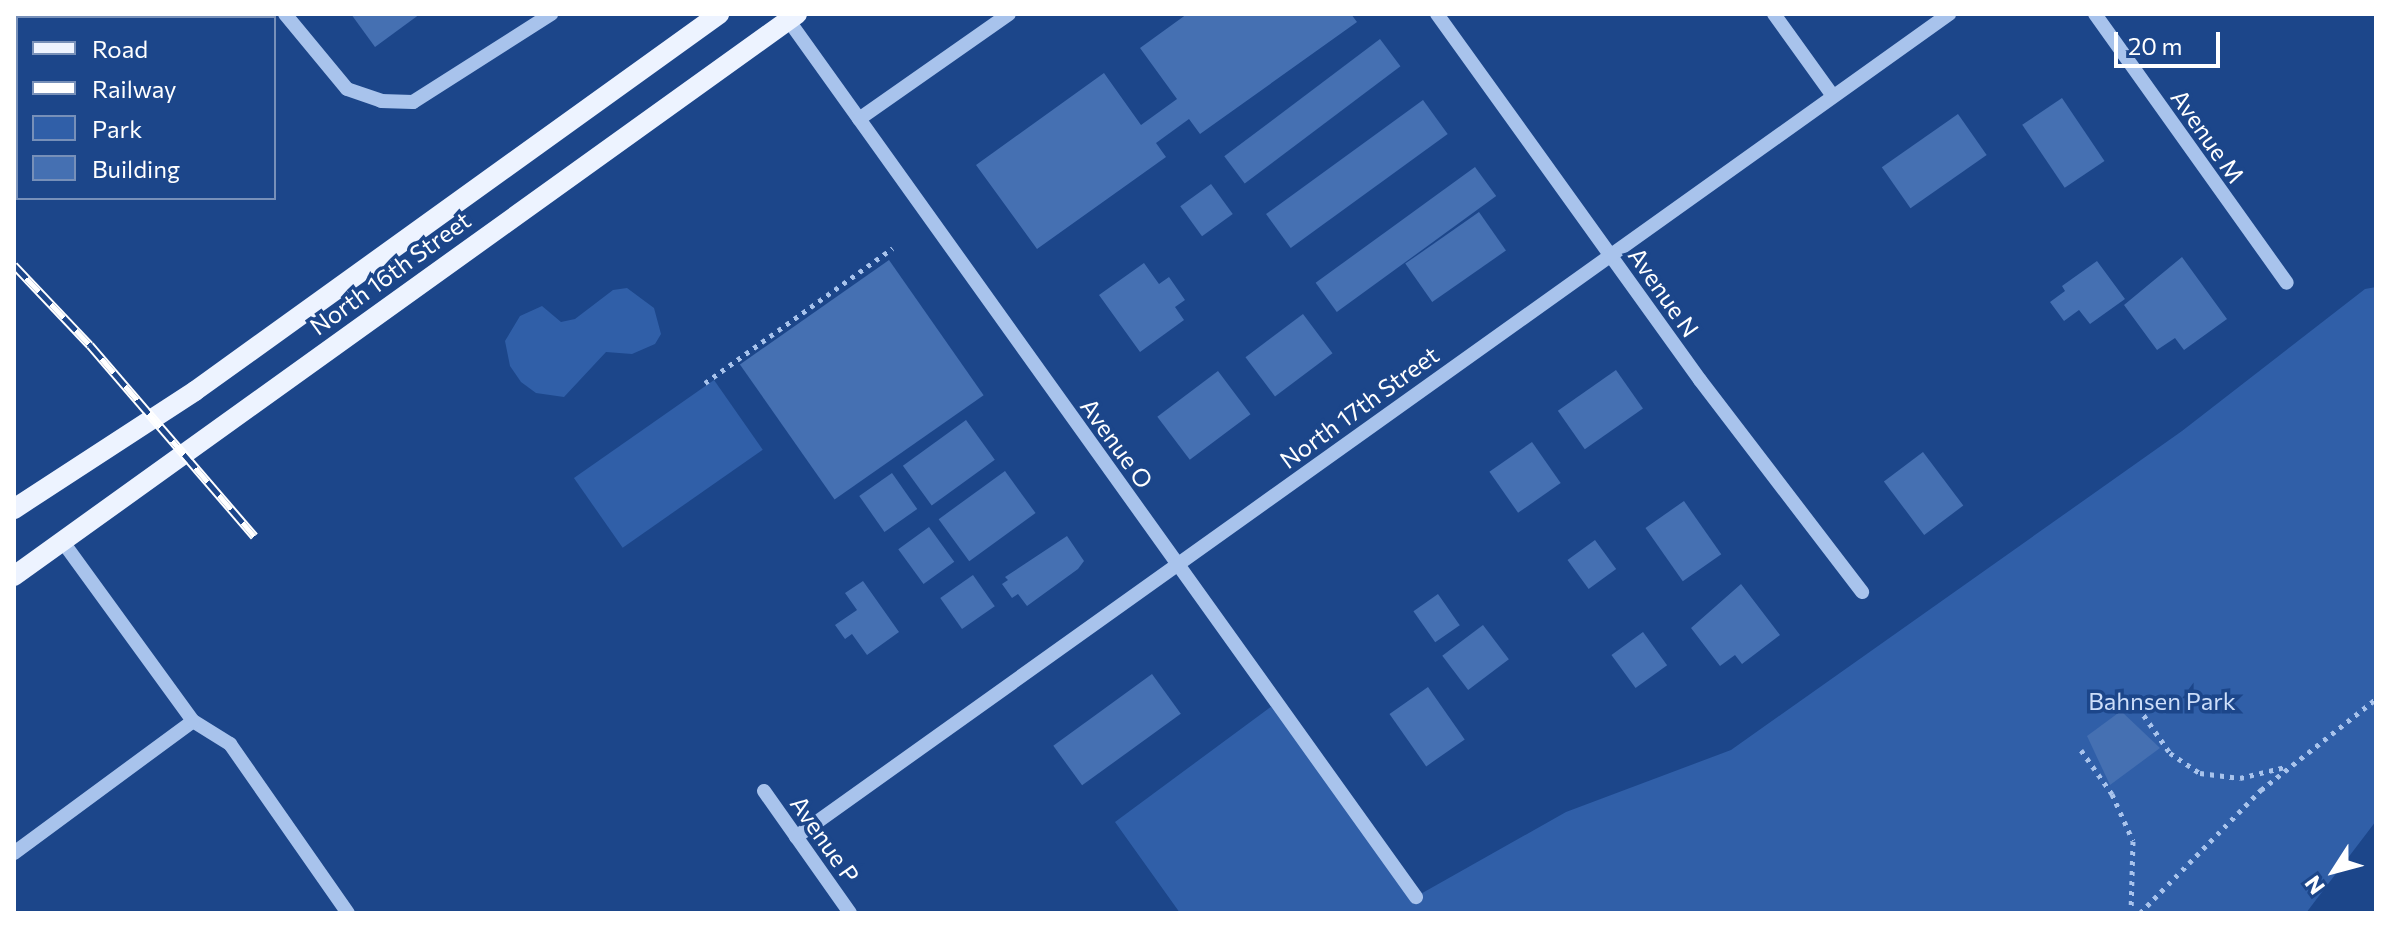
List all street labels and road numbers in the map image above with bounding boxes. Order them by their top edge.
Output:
street label: Avenue M [2165,84,2251,188]
street label: North 16th Street [304,205,476,341]
street label: Avenue N [1623,242,1705,342]
street label: North 17th Street [1274,340,1444,474]
street label: Avenue O [1075,392,1159,494]
street label: Avenue P [785,790,865,888]

